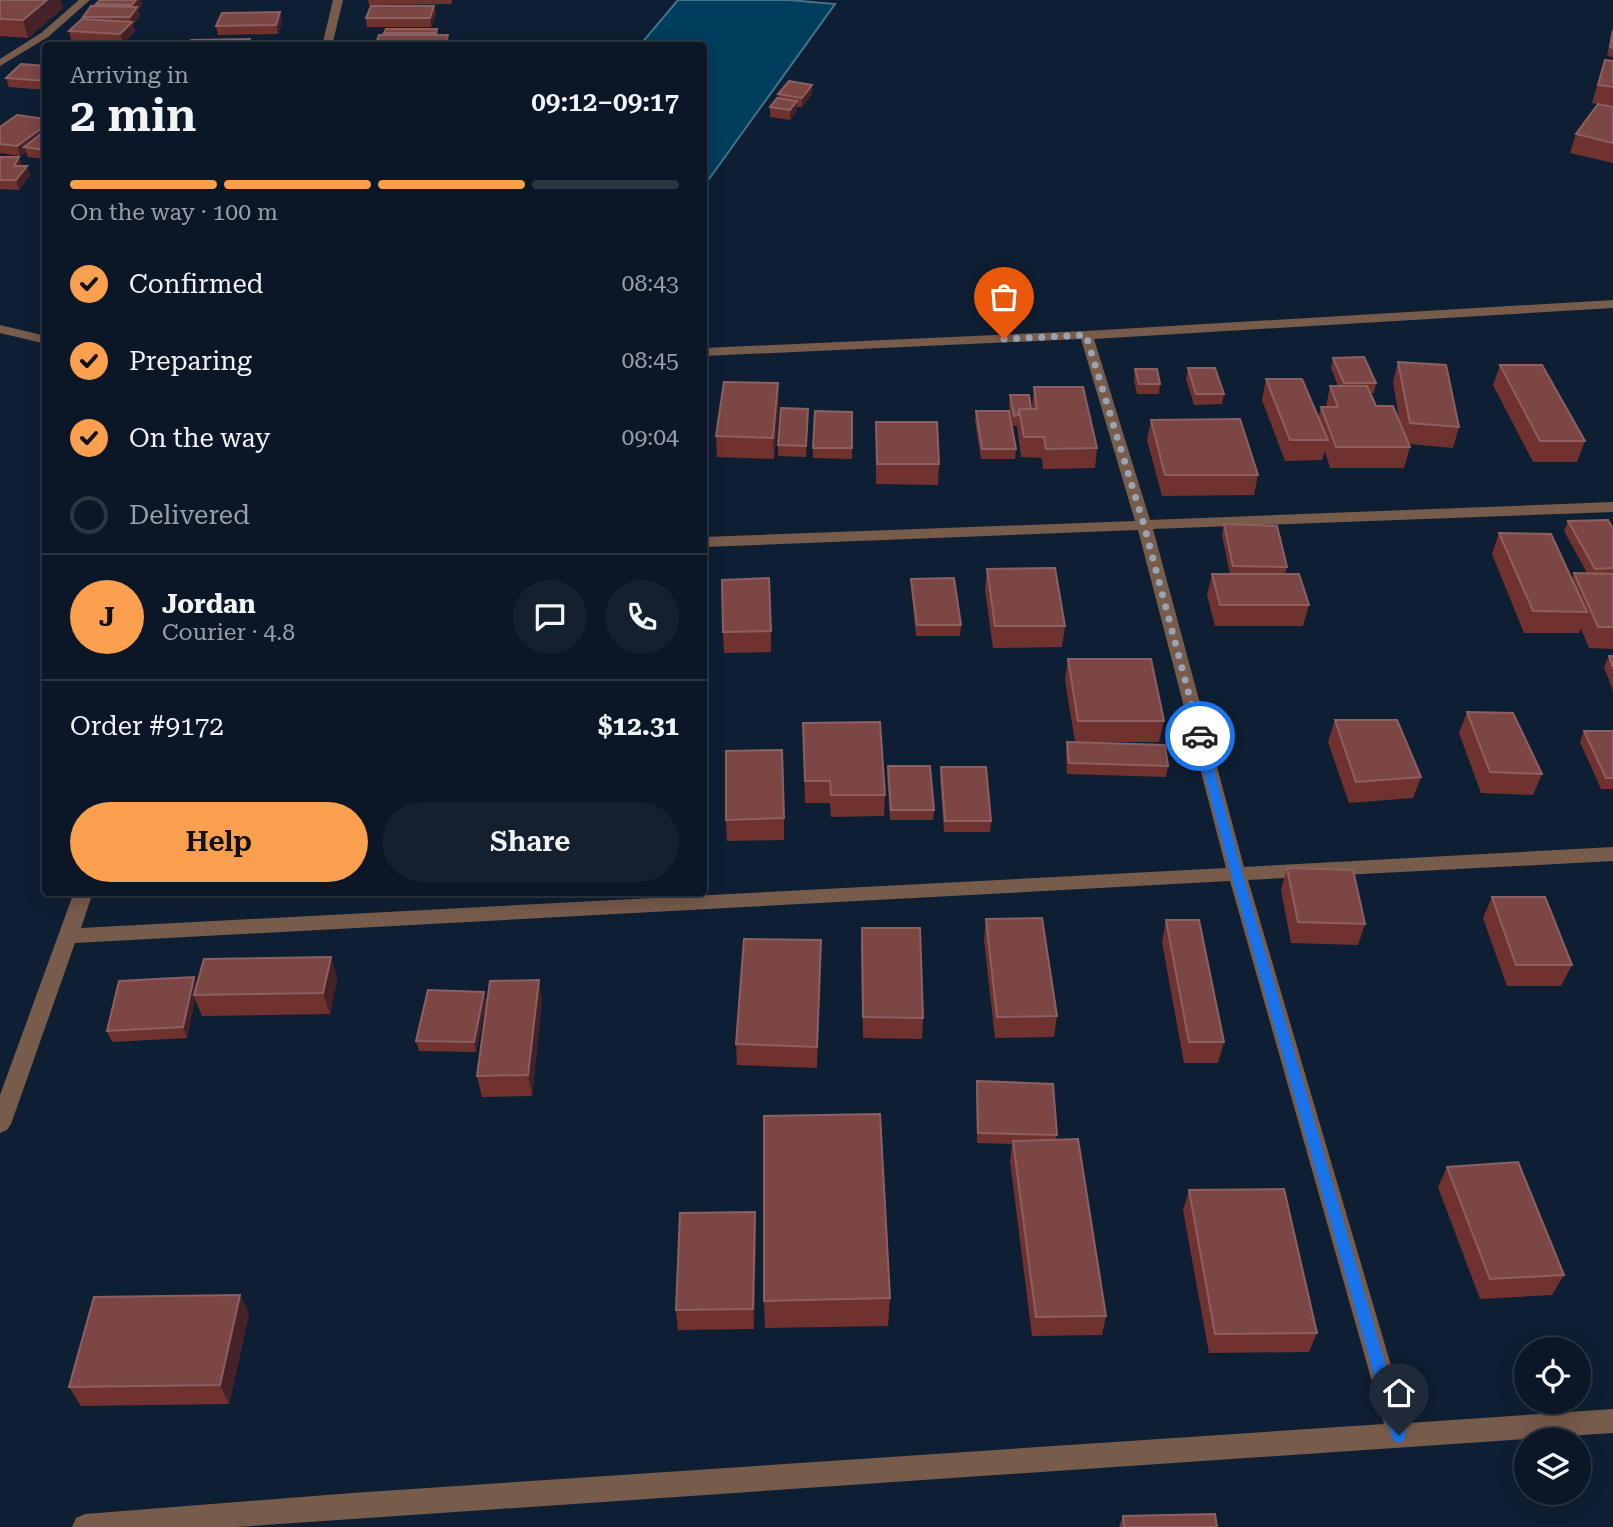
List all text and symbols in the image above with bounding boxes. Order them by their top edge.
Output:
text: Arriving in [70,62,189,89]
text: 09:12–09:17 [531,87,679,117]
text: 2 min [70,88,197,142]
text: On the way · 100 m [70,199,278,226]
icon: check [70,265,108,303]
pin [974,267,1034,339]
text: Confirmed [129,269,264,299]
text: 08:43 [622,270,679,297]
icon: bag [985,278,1023,316]
icon: check [70,342,108,380]
text: Preparing [129,346,252,376]
text: 08:45 [622,347,679,374]
icon: check [70,419,108,457]
text: On the way [129,423,270,453]
text: 09:04 [622,424,679,451]
text: Delivered [129,500,250,530]
button: chat [513,580,587,654]
button: phone [605,580,679,654]
text: Jordan [162,589,256,619]
text: J [99,602,115,632]
text: Courier · 4.8 [162,619,295,646]
courier [1165,701,1235,771]
text: Order #9172 [70,711,224,741]
text: $12.31 [598,711,679,741]
icon: car [1181,717,1219,755]
button: Help [70,802,368,882]
button: Share [382,802,679,882]
map controls [1514,1337,1591,1505]
button: locate [1514,1337,1591,1414]
pin [1369,1363,1429,1435]
icon: home [1380,1374,1418,1412]
button: layers [1514,1428,1591,1505]

